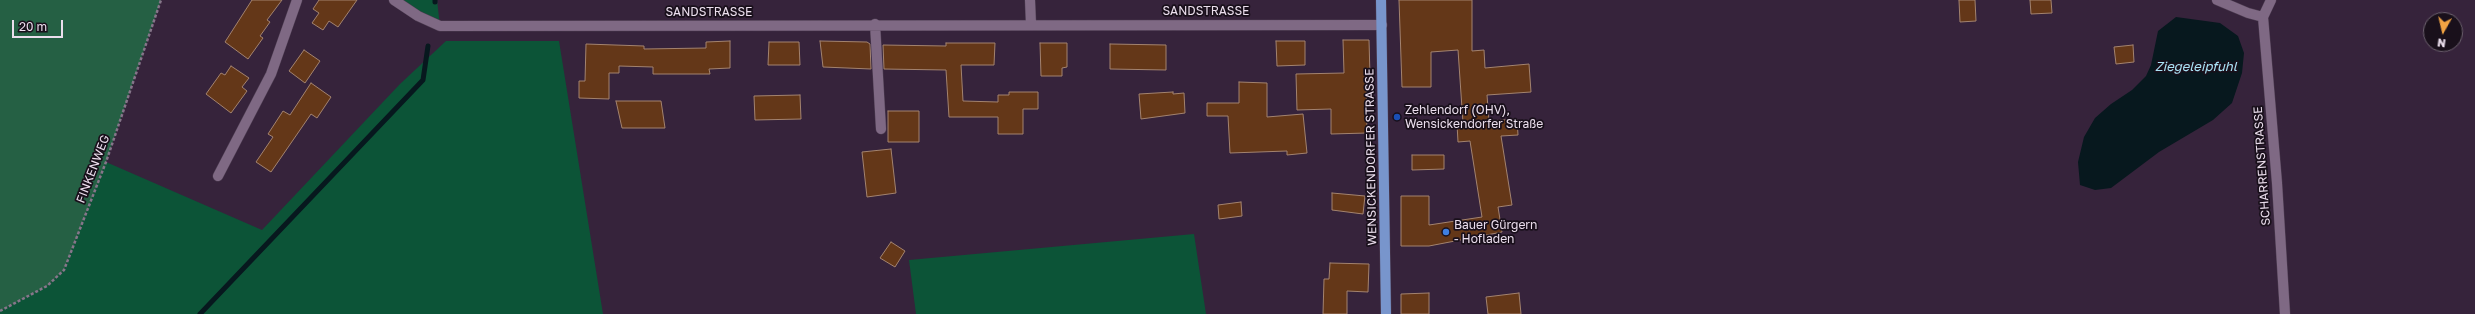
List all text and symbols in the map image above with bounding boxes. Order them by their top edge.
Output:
street label: SANDSTRASSE [1163,4,1249,18]
street label: SANDSTRASSE [666,5,752,19]
scale bar [14,12,65,38]
north arrow [2423,12,2463,52]
text: 20 m [19,19,47,34]
text: N [2436,36,2446,50]
water label: Ziegeleipfuhl [2155,59,2237,75]
street label: WENSICKENDORFER STRASSE [1362,68,1380,246]
place label: Zehlendorf (OHV), Wensickendorfer Straße [1405,103,1543,131]
street label: SCHARRENSTRASSE [2251,106,2273,226]
marker: Zehlendorf (OHV), Wensickendorfer Straße [1392,112,1402,122]
street label: FINKENWEG [73,133,113,205]
place label: Bauer Gürgern - Hofladen [1454,218,1537,246]
marker: Bauer Gürgern - Hofladen [1441,227,1451,237]

